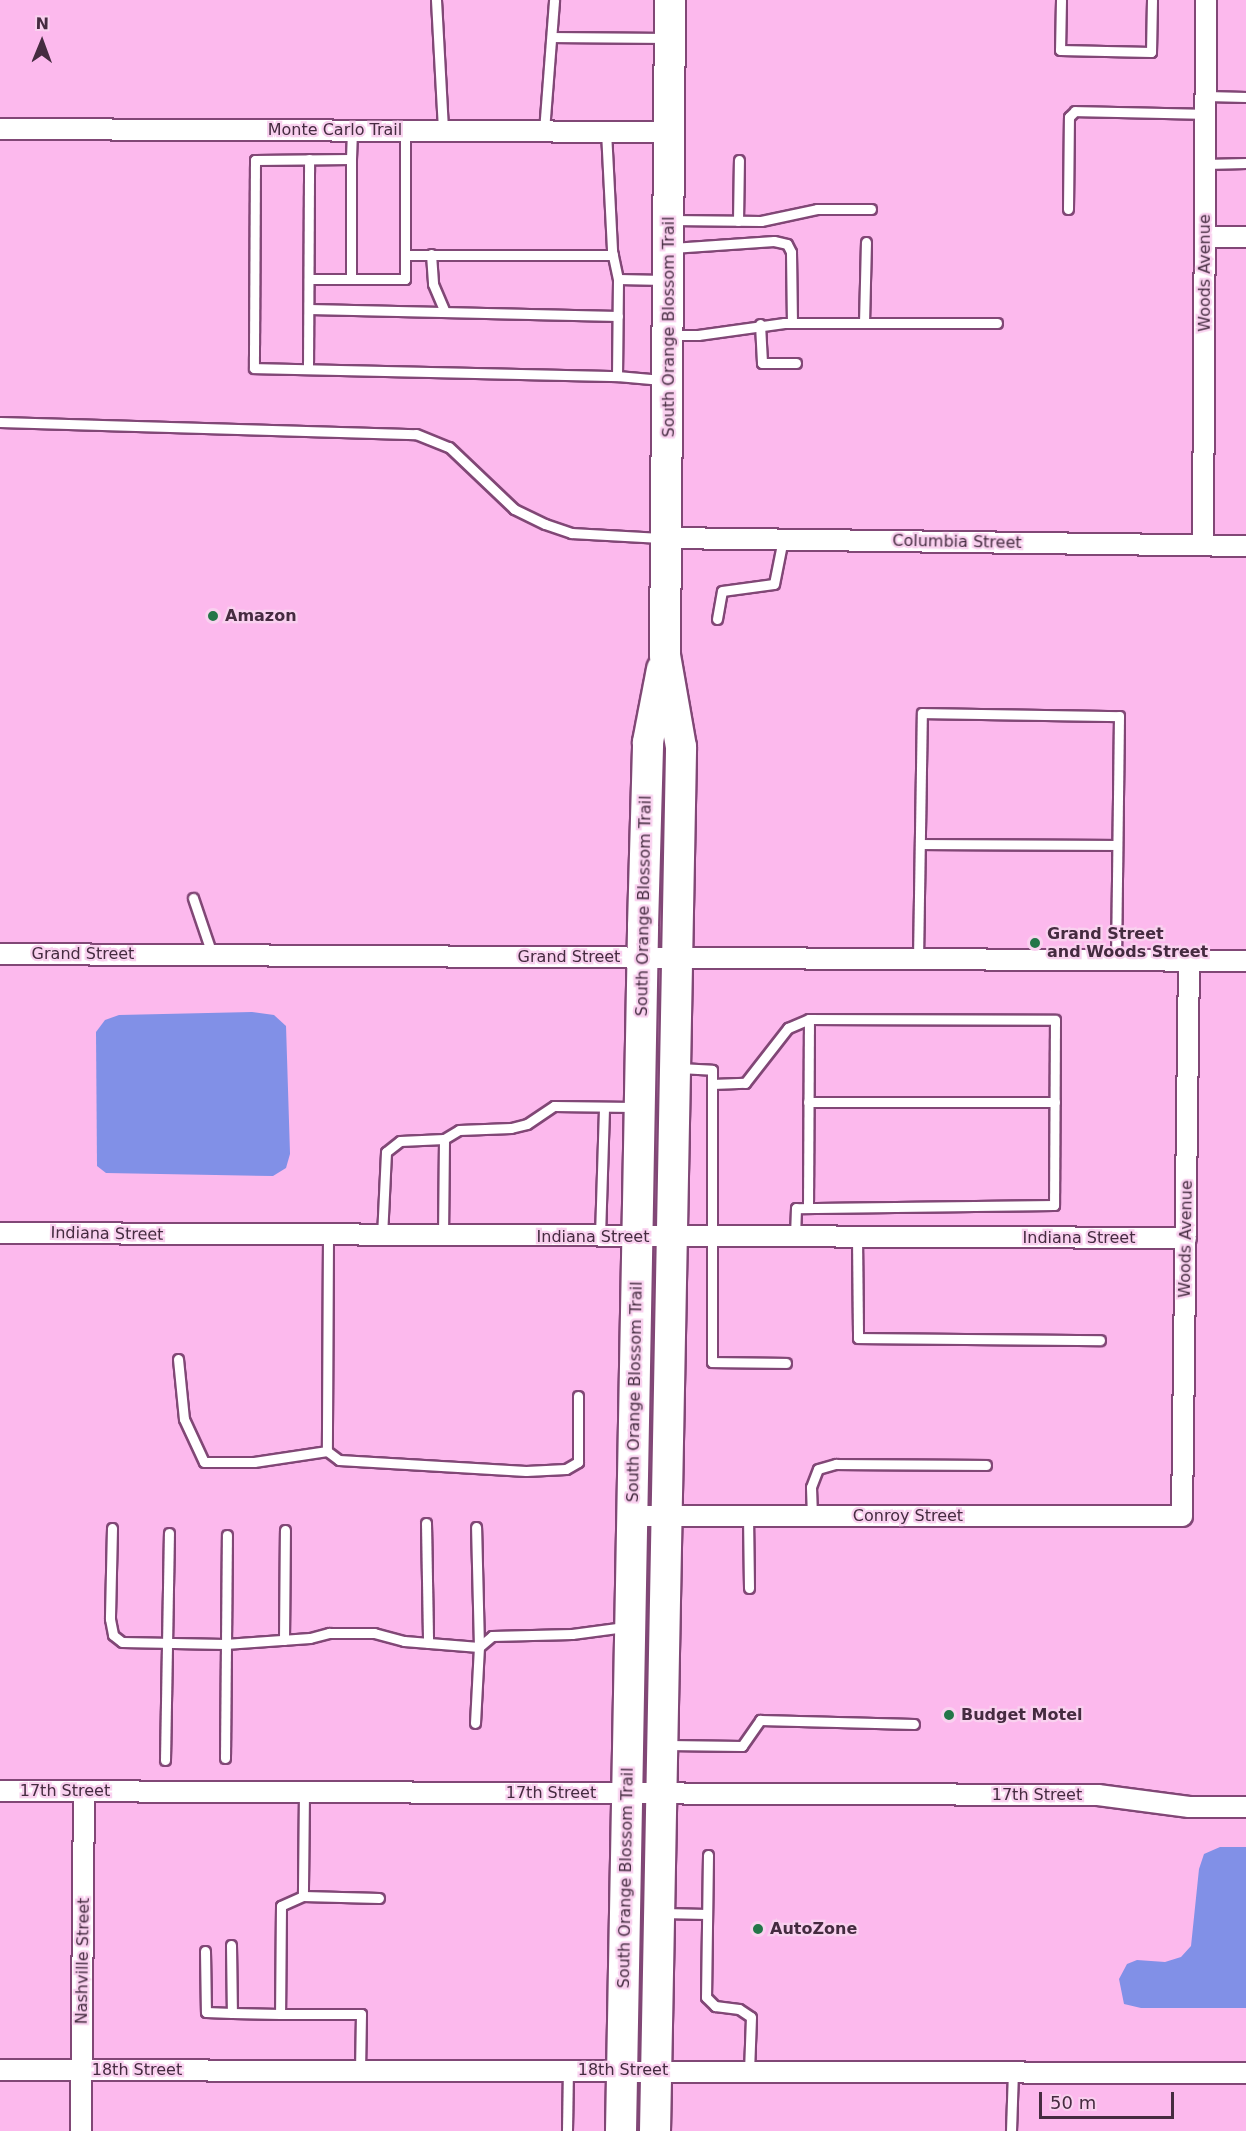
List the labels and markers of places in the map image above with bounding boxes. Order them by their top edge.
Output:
place label: Amazon [225,606,297,626]
marker: Amazon [206,609,220,623]
place label: Grand Street and Woods Street [1047,924,1208,962]
marker: Grand Street and Woods Street [1028,936,1042,950]
place label: Budget Motel [961,1705,1082,1725]
marker: Budget Motel [942,1708,956,1722]
place label: AutoZone [770,1919,857,1939]
marker: AutoZone [751,1922,765,1936]

